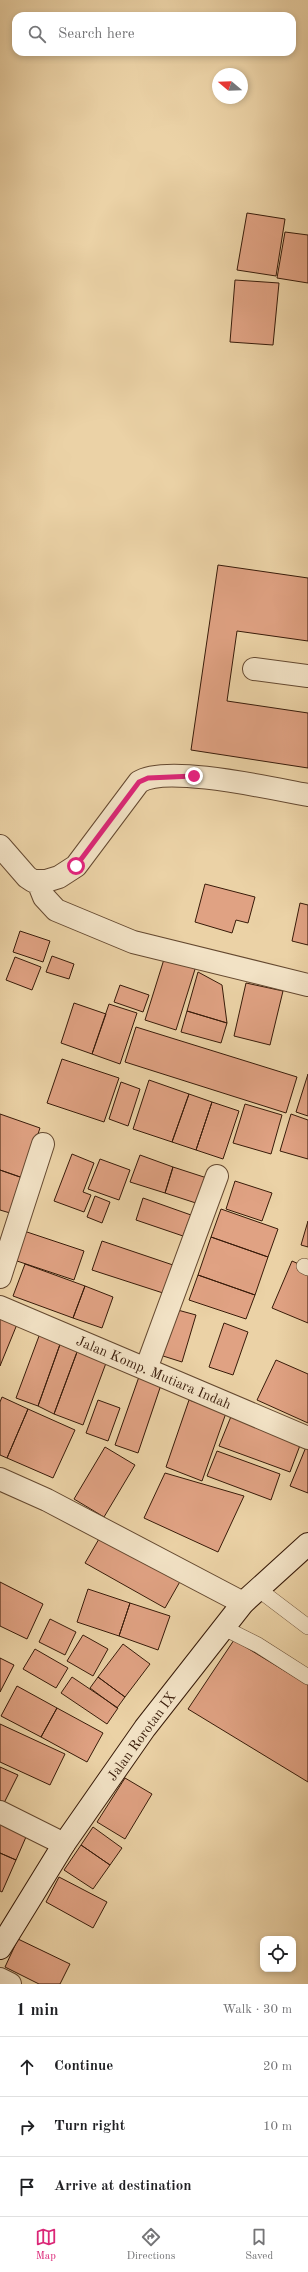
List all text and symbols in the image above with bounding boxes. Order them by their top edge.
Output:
search box [12,12,296,56]
icon: search [26,23,48,45]
text: Search here [58,27,135,42]
north arrow [212,68,248,104]
route end [185,767,203,785]
route start [67,857,85,875]
street label: Jalan Komp. Mutiara Indah [74,1334,233,1412]
street label: Jalan Rorotan IX [105,1689,179,1783]
map controls [260,1936,296,1972]
button: locate [260,1936,296,1972]
text: 1 min [16,2002,59,2019]
text: Walk · 30 m [223,2003,292,2016]
icon: ahead [16,2056,38,2078]
text: Continue [54,2059,113,2074]
text: 20 m [263,2060,292,2073]
icon: right [16,2116,38,2138]
text: Turn right [54,2119,125,2134]
text: 10 m [263,2120,292,2133]
icon: arrive [16,2176,38,2198]
text: Arrive at destination [54,2179,192,2194]
tab: Map [35,2226,57,2264]
tab: Directions [127,2226,175,2264]
tab: Saved [245,2226,273,2264]

